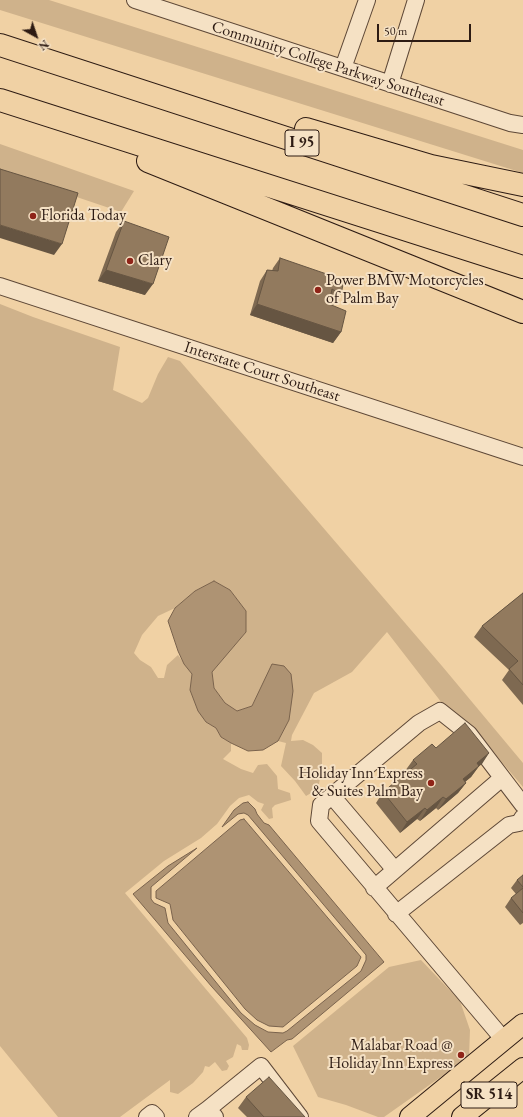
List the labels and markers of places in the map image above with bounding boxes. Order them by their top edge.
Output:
place label: Florida Today [41,206,126,226]
marker: Florida Today [28,211,38,221]
place label: Clary [138,251,172,271]
marker: Clary [125,256,135,266]
place label: Power BMW Motorcycles of Palm Bay [326,271,484,309]
marker: Power BMW Motorcycles of Palm Bay [313,285,323,295]
place label: Holiday Inn Express & Suites Palm Bay [298,764,423,802]
marker: Holiday Inn Express & Suites Palm Bay [426,778,436,788]
place label: Malabar Road @ Holiday Inn Express [328,1036,453,1074]
marker: Malabar Road @ Holiday Inn Express [456,1050,466,1060]

